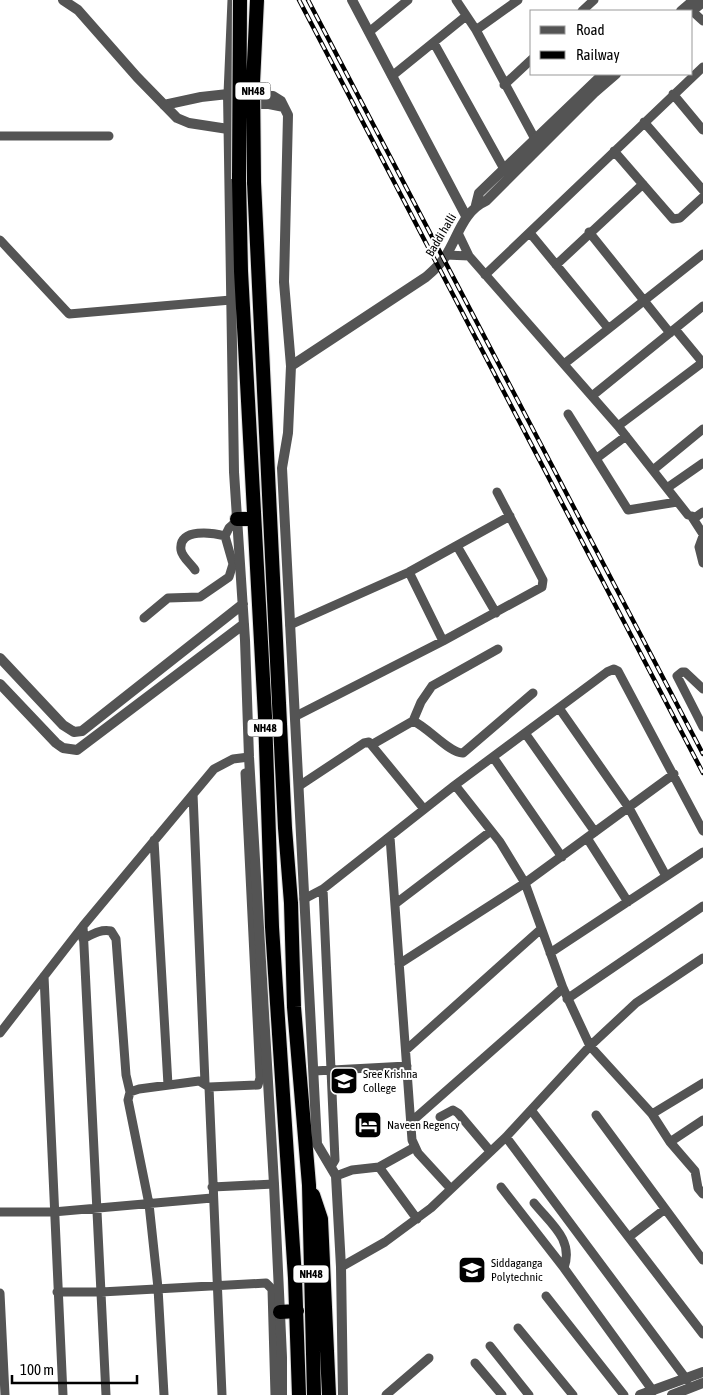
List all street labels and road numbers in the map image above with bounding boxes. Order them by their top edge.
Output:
road number: NH48 [236,82,270,100]
street label: Baddi halli [423,211,459,259]
road number: NH48 [248,720,282,736]
road number: NH48 [294,1266,328,1282]

